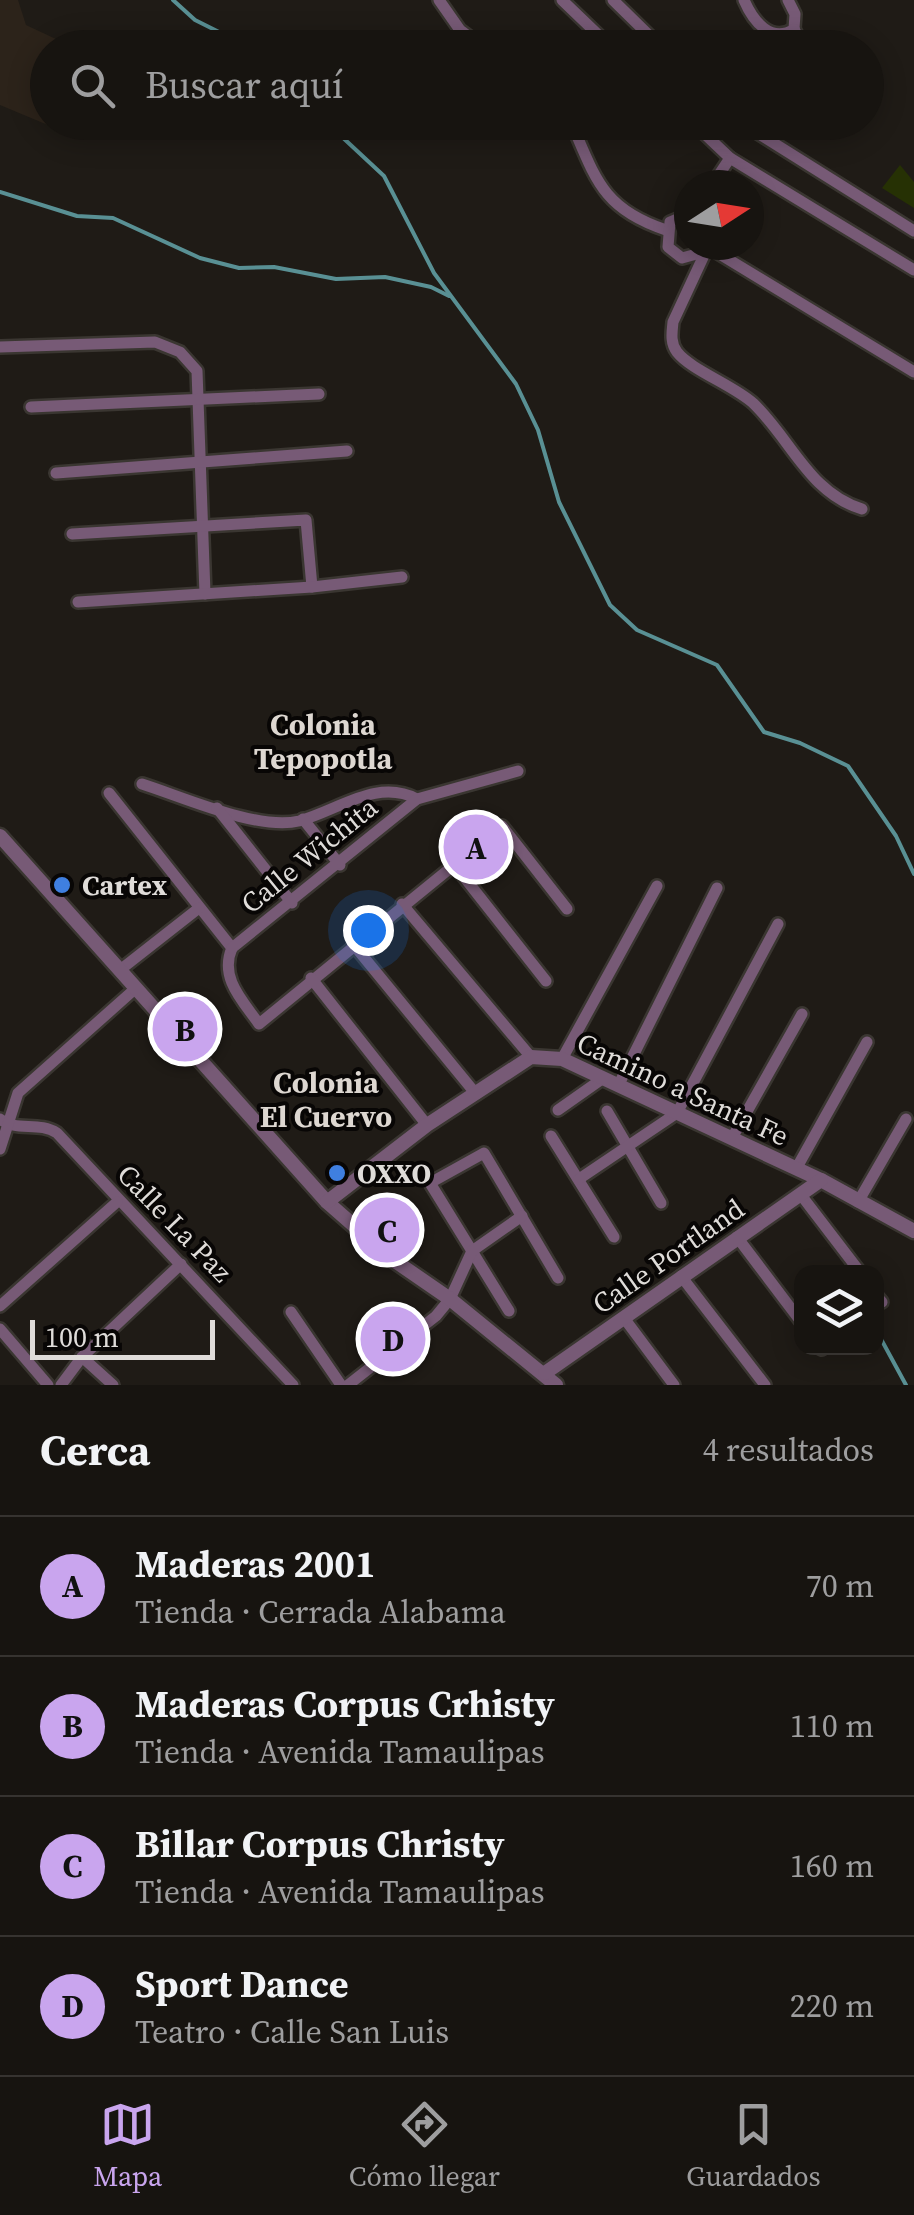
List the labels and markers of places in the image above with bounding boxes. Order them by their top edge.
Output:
pin: A [444,810,508,884]
place label: Cartex [82,866,168,904]
marker: Cartex [51,874,73,896]
pin: B [152,992,218,1066]
place label: OXXO [357,1154,431,1192]
marker: OXXO [326,1162,348,1184]
pin: C [354,1192,420,1268]
pin: D [360,1302,426,1376]

